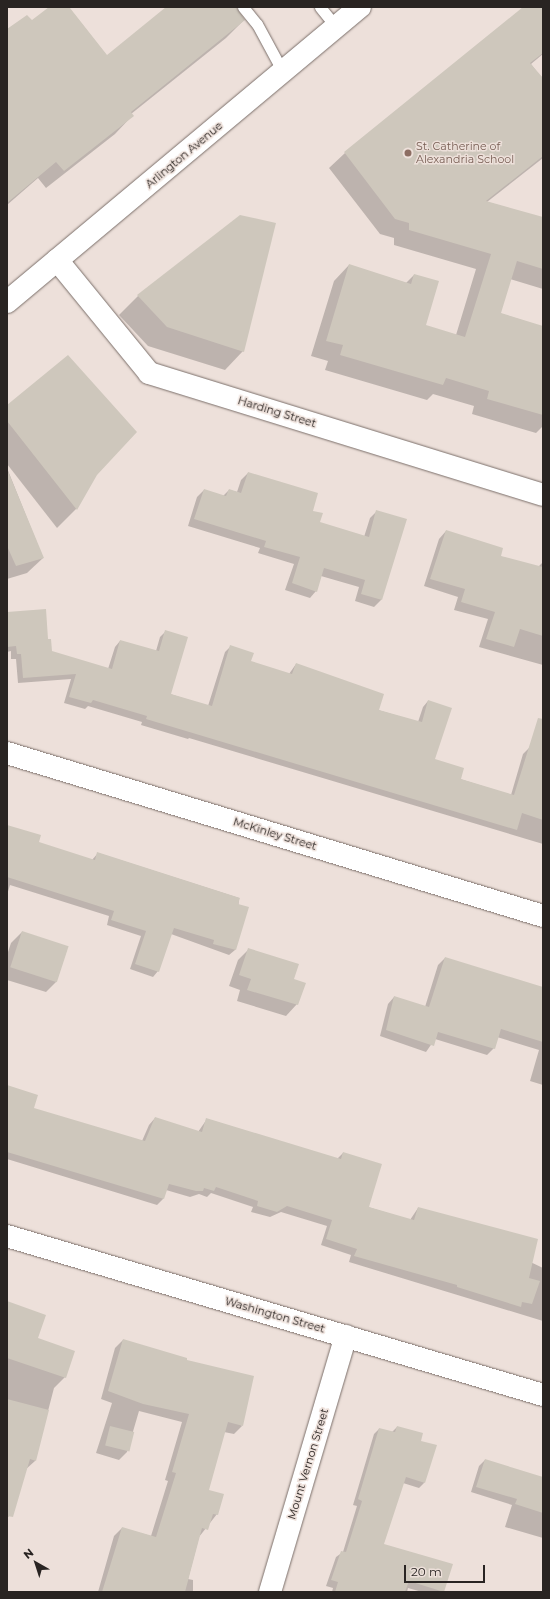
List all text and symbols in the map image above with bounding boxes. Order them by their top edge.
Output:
street label: Arlington Avenue [143,119,225,191]
place label: St. Catherine of Alexandria School [416,140,514,166]
marker: St. Catherine of Alexandria School [403,148,413,158]
street label: Harding Street [236,394,318,430]
street label: McKinley Street [232,815,318,853]
street label: Washington Street [223,1294,327,1336]
street label: Mount Vernon Street [285,1407,331,1521]
north arrow [16,1543,56,1583]
text: N [21,1545,36,1562]
scale bar [406,1557,487,1583]
text: 20 m [411,1564,442,1579]

